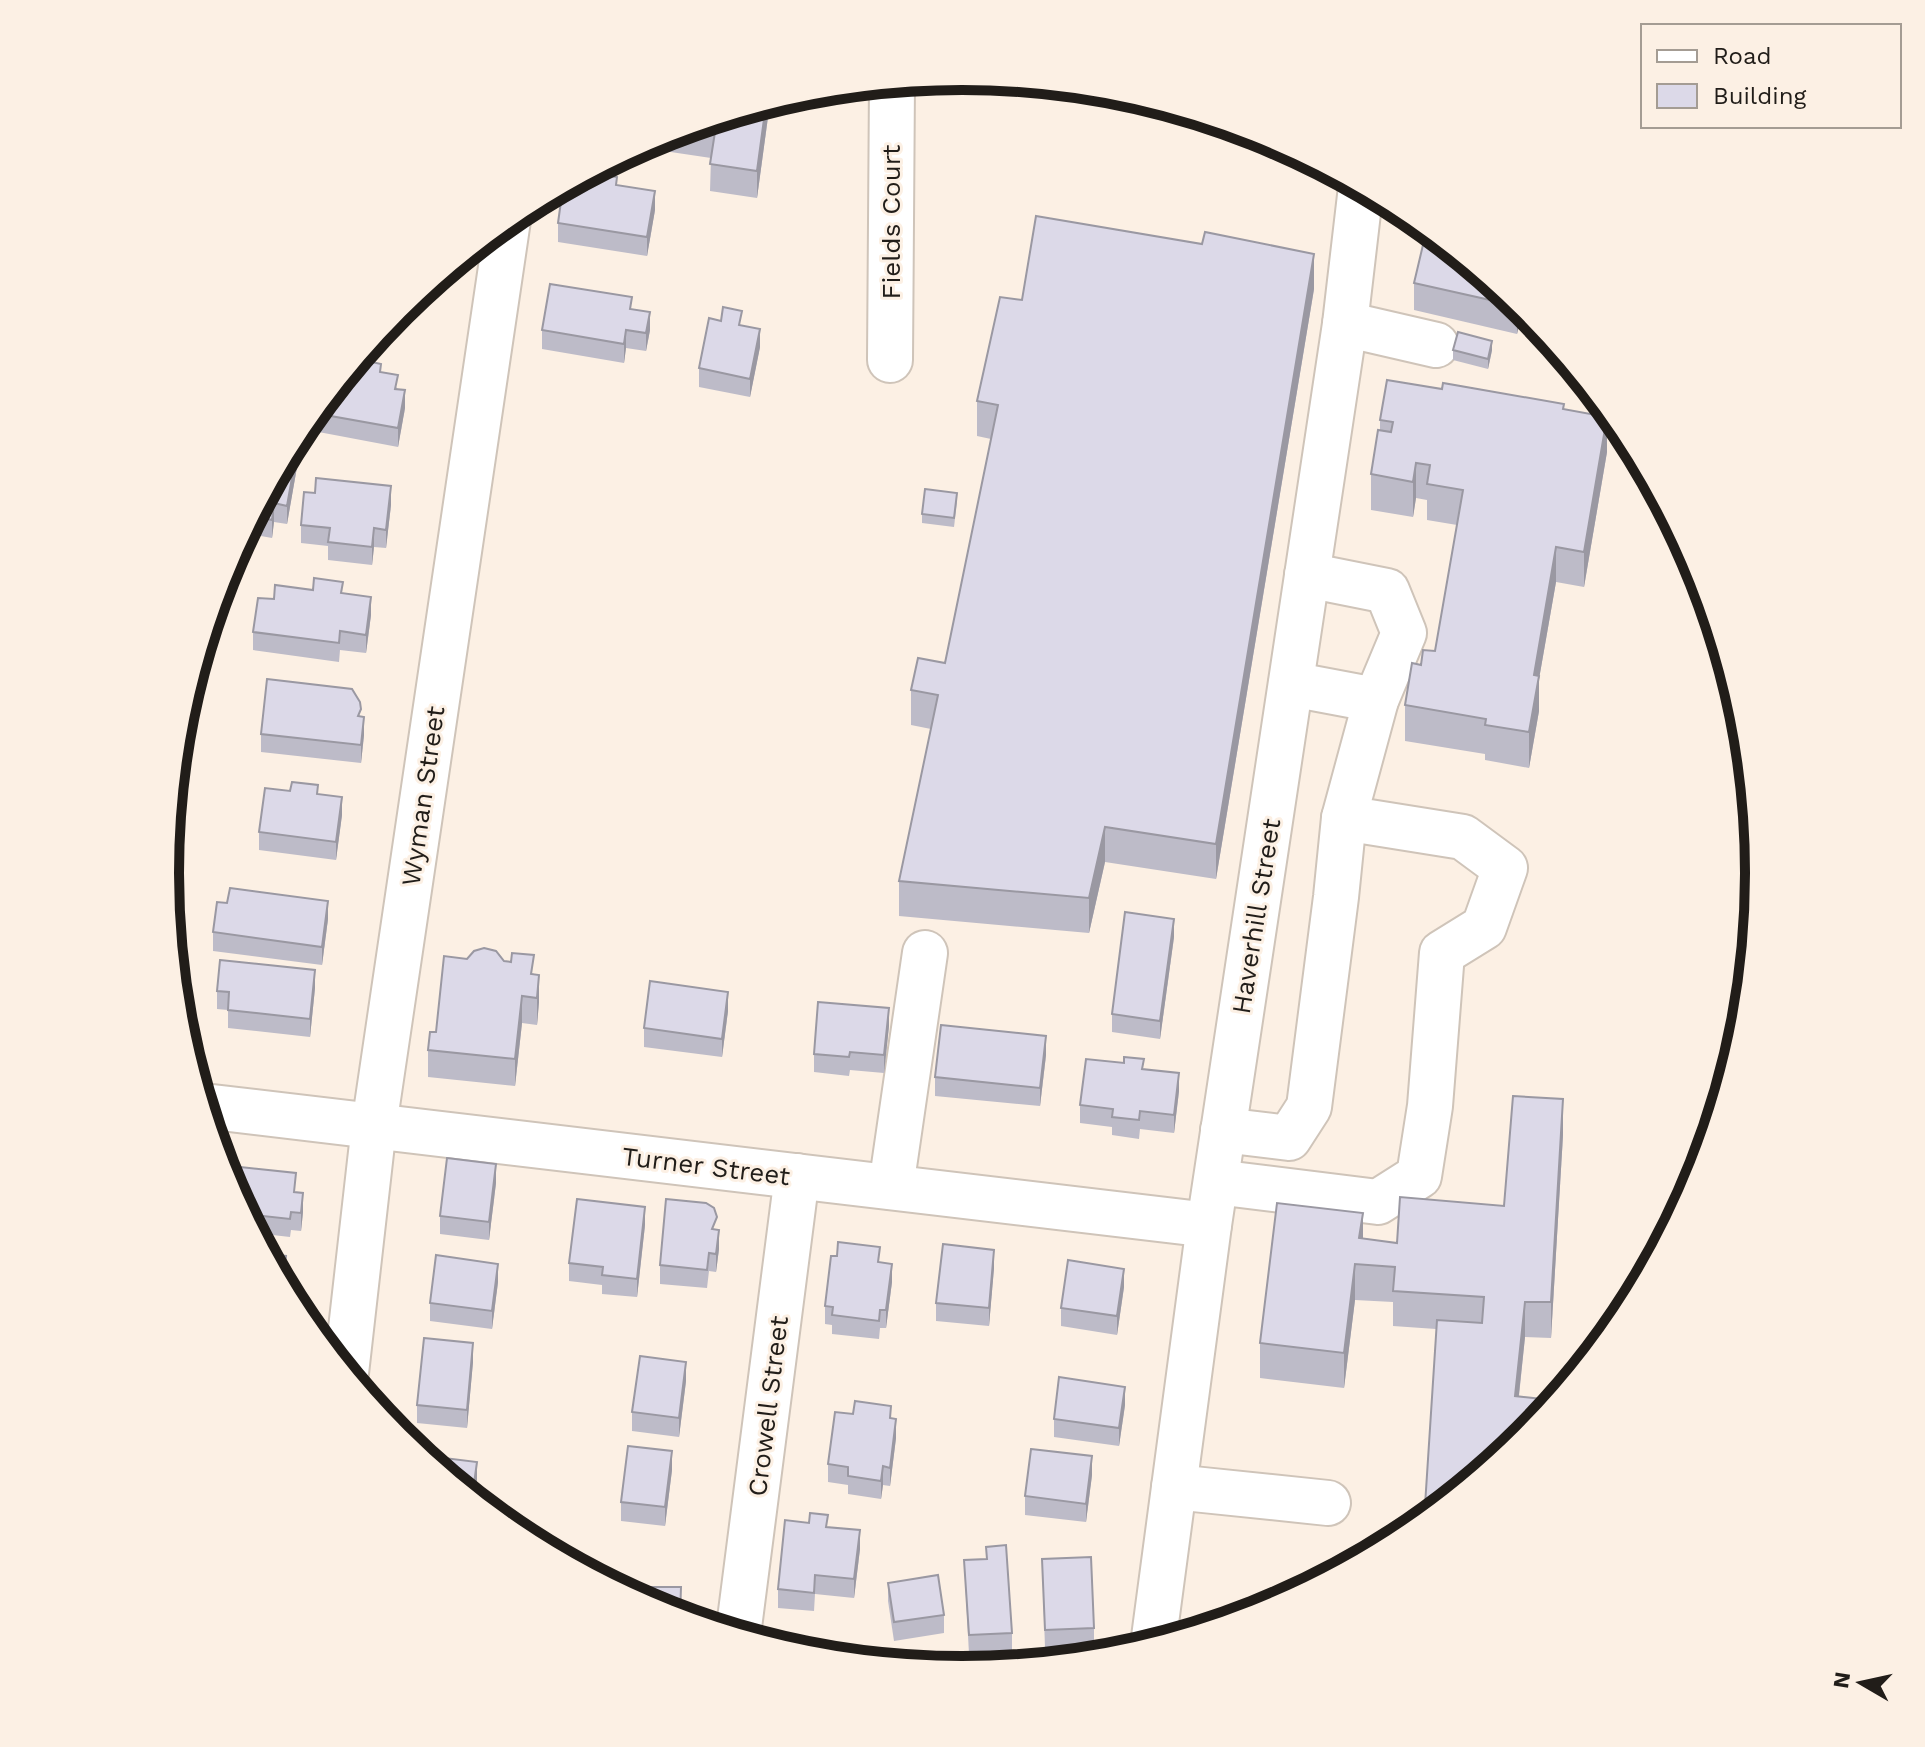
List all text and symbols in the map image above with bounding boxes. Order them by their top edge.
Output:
legend [1641,24,1901,128]
text: Road [1713,42,1772,70]
text: Building [1713,82,1806,110]
street label: Fields Court [876,144,906,299]
street label: Wyman Street [396,704,450,888]
street label: Haverhill Street [1226,816,1286,1016]
street label: Turner Street [620,1141,792,1191]
street label: Crowell Street [742,1314,794,1498]
north arrow [1821,1643,1901,1723]
text: N [1828,1670,1855,1690]

